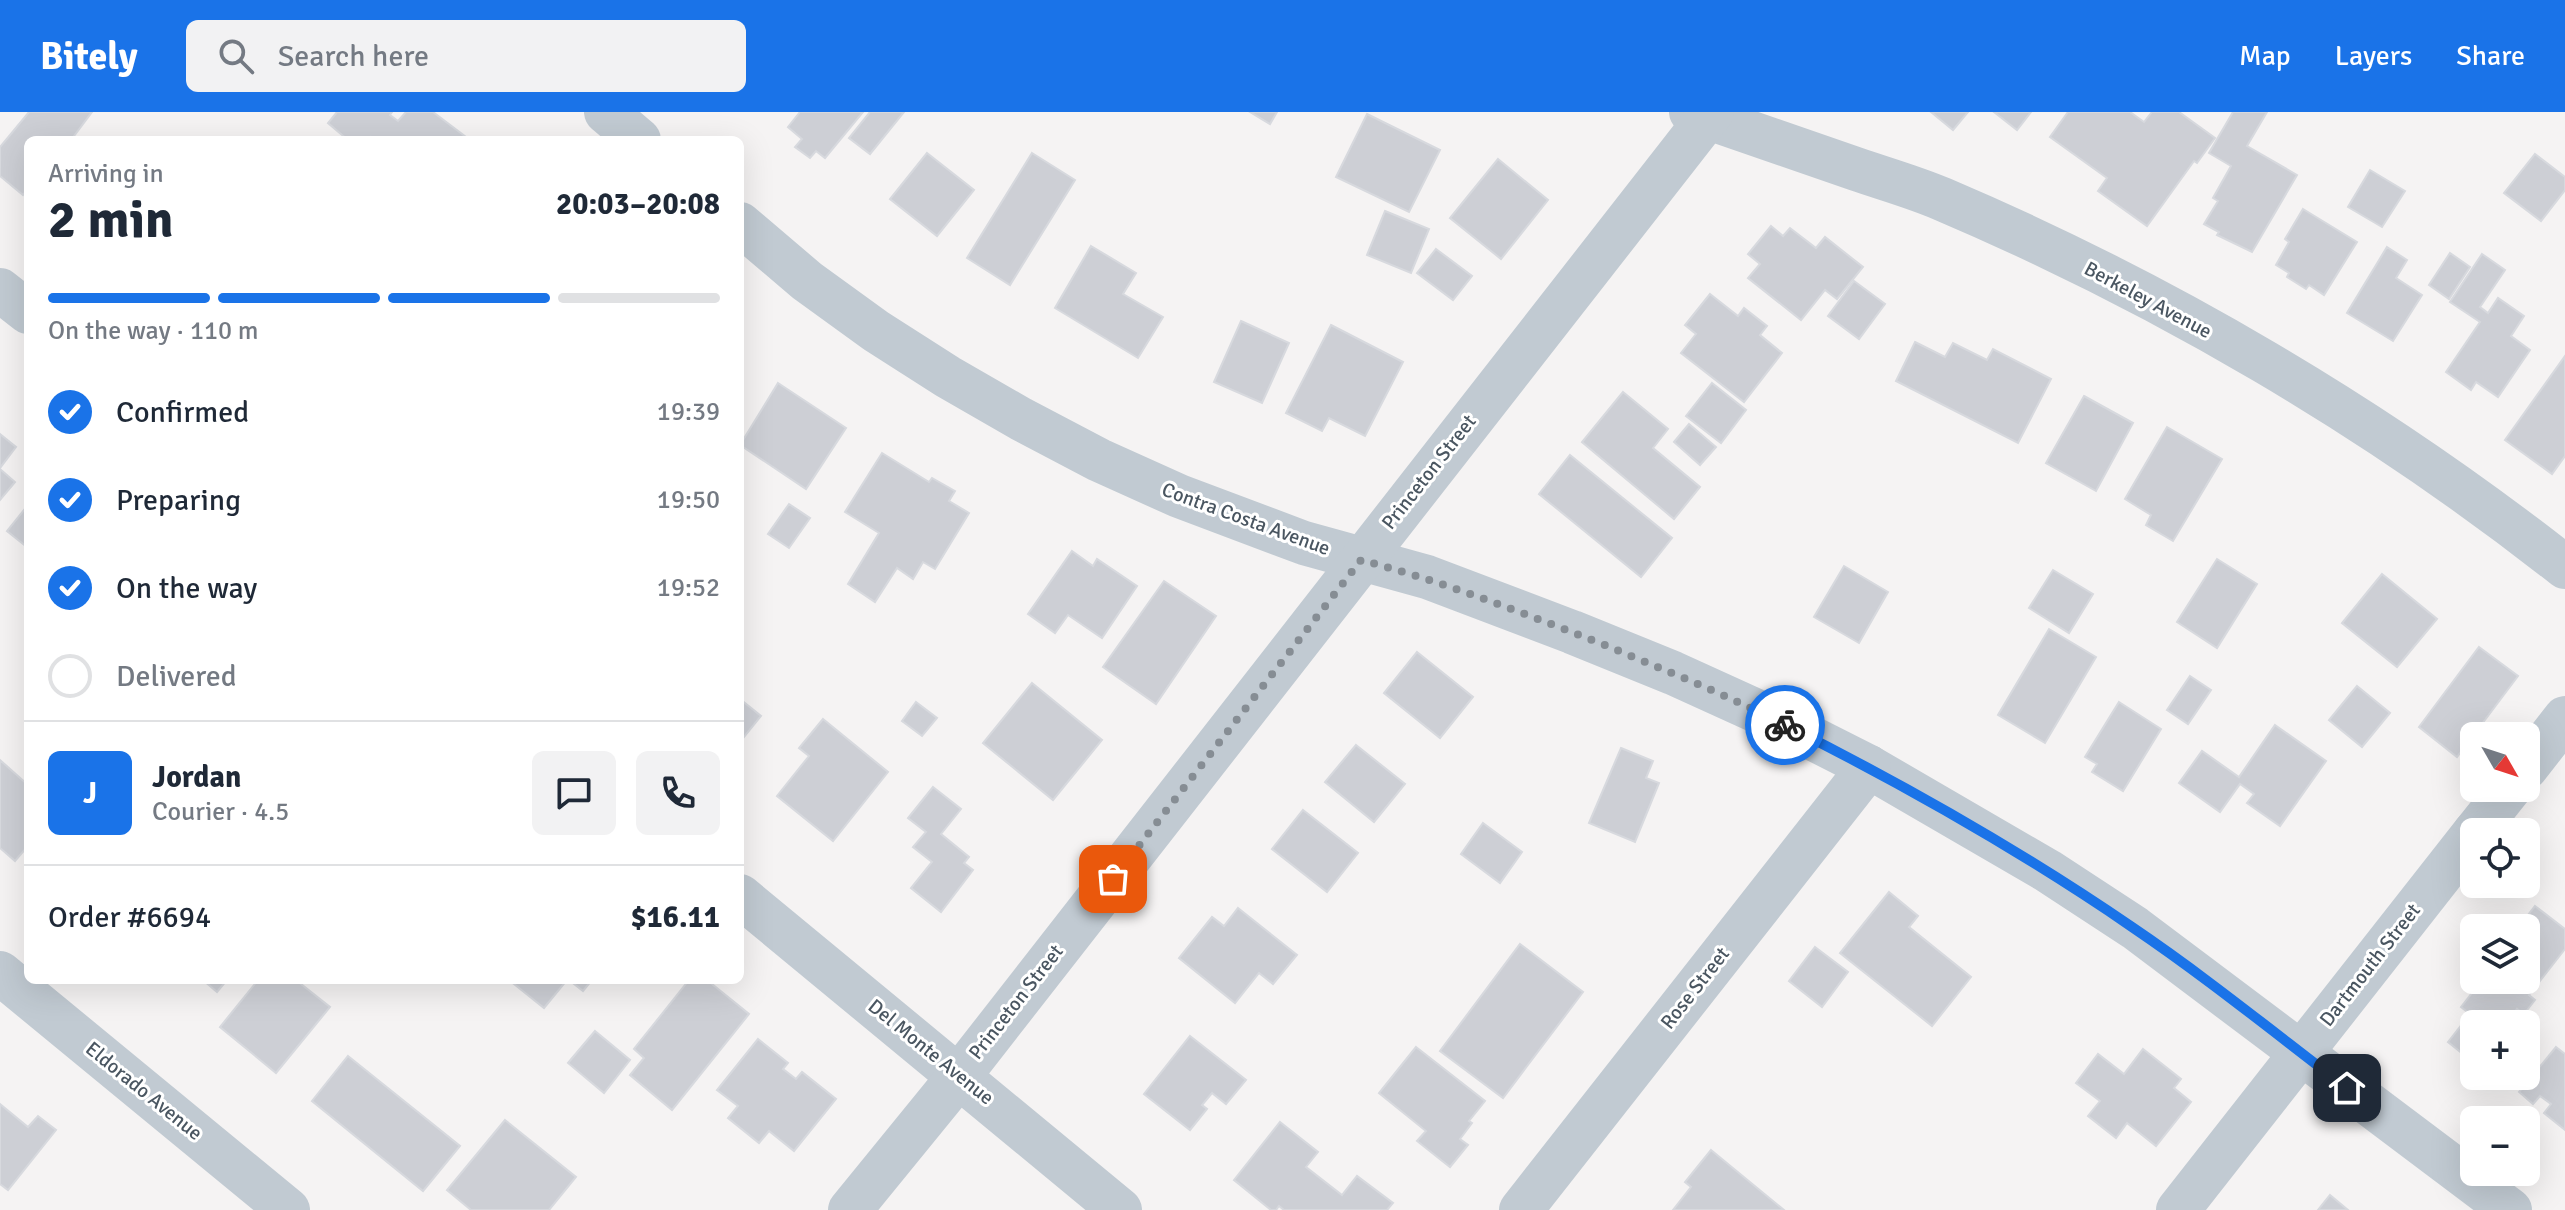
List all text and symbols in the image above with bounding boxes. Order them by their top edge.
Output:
search box [186,20,746,92]
text: Bitely [40,33,138,80]
icon: search [214,34,258,78]
text: Search here [278,38,429,75]
text: Map [2239,39,2291,73]
text: Layers [2335,39,2412,73]
text: Share [2456,39,2525,73]
text: Arriving in [48,158,164,190]
text: 20:03–20:08 [556,186,720,223]
text: 2 min [48,188,174,252]
street label: Berkeley Avenue [2080,256,2216,344]
text: On the way · 110 m [48,315,258,347]
icon: check [48,390,92,434]
text: Confirmed [116,394,249,431]
text: 19:39 [657,396,720,428]
street label: Princeton Street [1376,410,1482,534]
street label: Contra Costa Avenue [1158,477,1334,561]
icon: check [48,478,92,522]
text: Preparing [116,482,241,519]
text: 19:50 [657,484,720,516]
icon: check [48,566,92,610]
text: On the way [116,570,257,607]
text: 19:52 [657,572,720,604]
text: Delivered [116,658,237,695]
courier [1745,685,1825,765]
icon: bike [1763,703,1807,747]
north arrow [2460,722,2540,802]
map controls [2460,722,2540,1186]
button: chat [532,751,616,835]
button: phone [636,751,720,835]
text: Jordan [152,759,241,796]
text: J [83,775,97,812]
text: Courier · 4.5 [152,796,289,828]
button: locate [2460,818,2540,898]
pin [1079,845,1147,913]
icon: bag [1091,857,1135,901]
street label: Dartmouth Street [2314,898,2426,1032]
text: Order #6694 [48,899,211,936]
text: $16.11 [630,899,720,936]
button: layers [2460,914,2540,994]
street label: Princeton Street [963,940,1069,1064]
street label: Rose Street [1655,942,1735,1034]
street label: Del Monte Avenue [863,994,999,1110]
button: + [2460,1010,2540,1090]
street label: Eldorado Avenue [80,1036,208,1146]
pin [2313,1054,2381,1122]
icon: home [2325,1066,2369,1110]
button: − [2460,1106,2540,1186]

